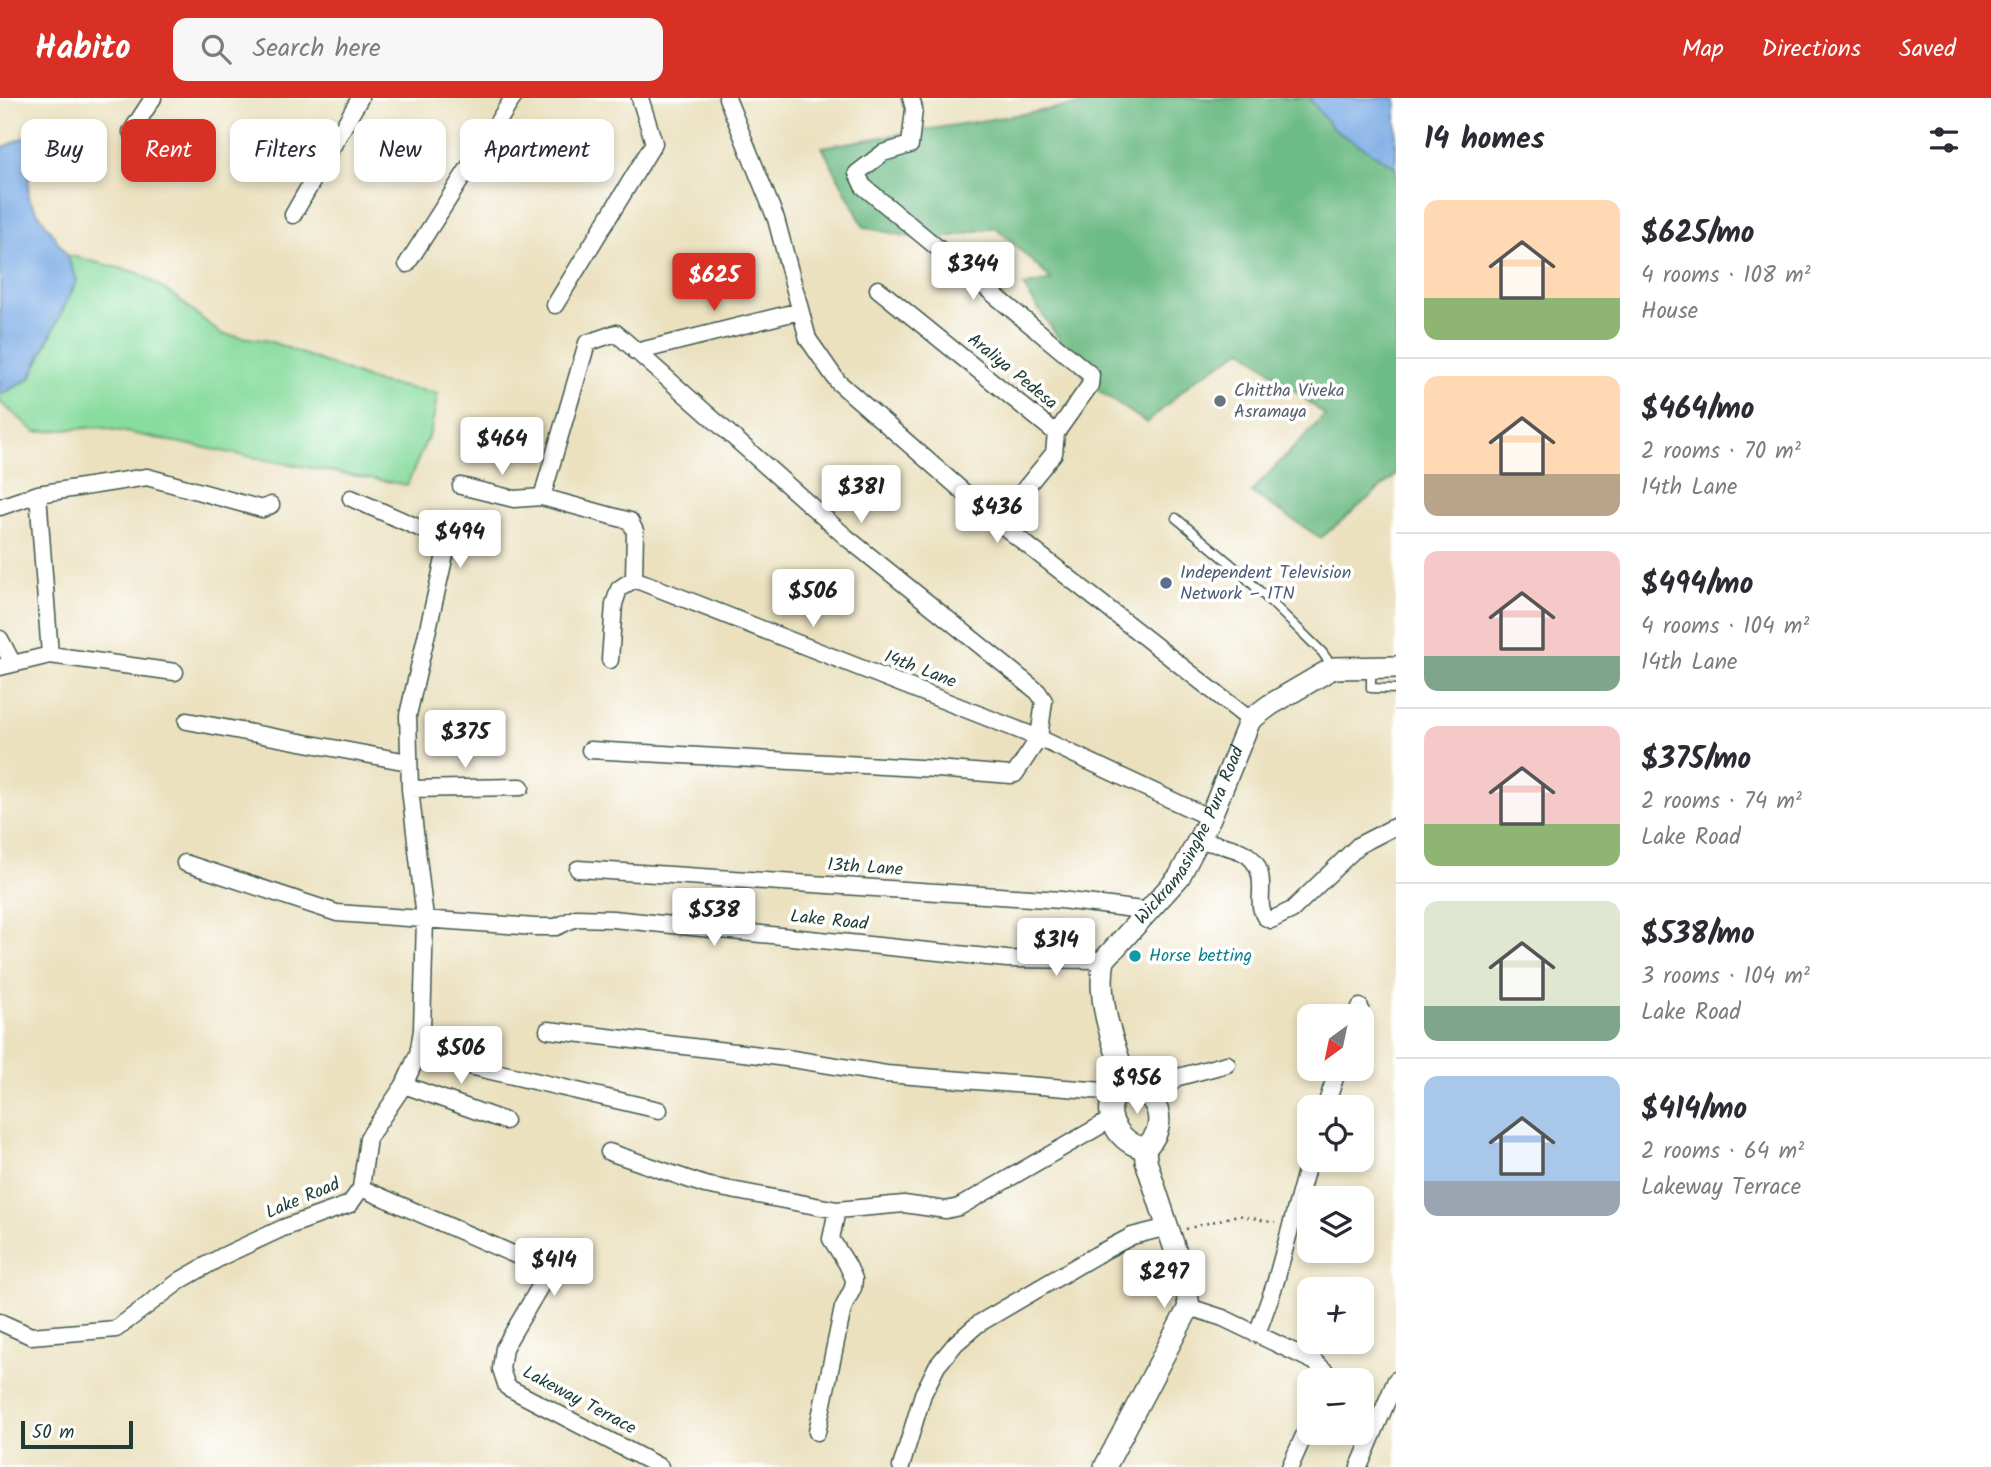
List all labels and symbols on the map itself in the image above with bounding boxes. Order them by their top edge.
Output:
pin: $344 [932,242,1014,302]
pin: $625 [673,254,755,313]
street label: Araliya Pedesa [960,326,1064,418]
place label: Chittha Viveka Asramaya [1234,377,1344,427]
marker: Chittha Viveka Asramaya [1212,393,1228,409]
pin: $464 [461,418,543,477]
pin: $381 [820,466,902,525]
pin: $436 [956,486,1038,545]
pin: $494 [419,510,501,570]
place label: Independent Television Network – ITN [1180,559,1351,609]
pin: $506 [772,570,854,629]
marker: Independent Television Network – ITN [1158,575,1174,591]
street label: 14th Lane [880,643,960,697]
pin: $375 [424,710,506,770]
street label: Wickramasinghe Pura Road [1128,741,1253,932]
street label: 13th Lane [826,851,904,885]
pin: $538 [673,888,755,948]
street label: Lake Road [789,902,870,940]
pin: $314 [1015,918,1097,978]
place label: Horse betting [1149,942,1252,971]
marker: Horse betting [1127,948,1143,964]
north arrow [1297,1004,1374,1082]
pin: $506 [420,1026,502,1086]
pin: $956 [1096,1056,1178,1116]
street label: Lake Road [261,1170,346,1228]
pin: $414 [513,1238,595,1298]
pin: $297 [1123,1250,1205,1310]
street label: Lakeway Terrace [517,1359,641,1443]
scale bar [21,1418,133,1450]

